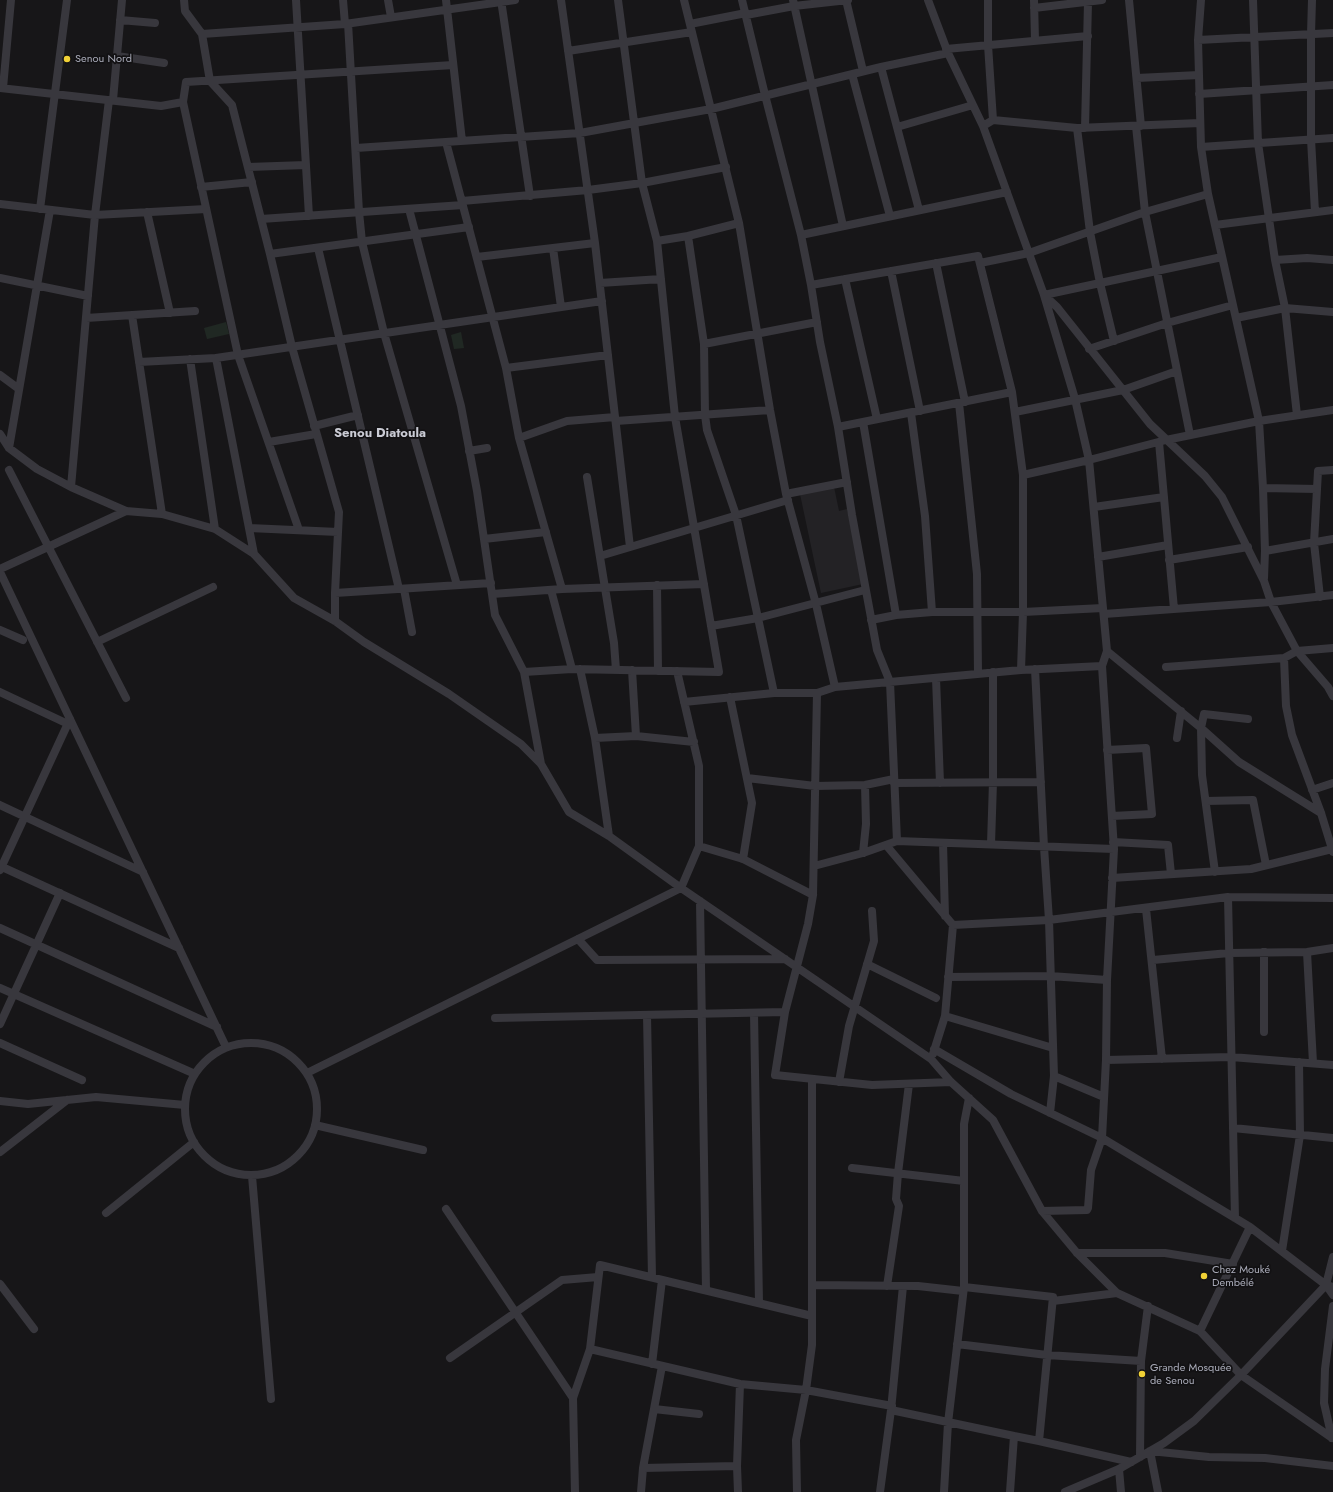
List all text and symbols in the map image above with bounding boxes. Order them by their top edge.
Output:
place label: Senou Nord [75,52,132,66]
marker: Senou Nord [62,54,72,64]
district label: Senou Diatoula [334,426,426,442]
place label: Chez Mouké Dembélé [1212,1263,1270,1289]
marker: Chez Mouké Dembélé [1199,1271,1209,1281]
place label: Grande Mosquée de Senou [1150,1361,1231,1387]
marker: Grande Mosquée de Senou [1137,1369,1147,1379]

